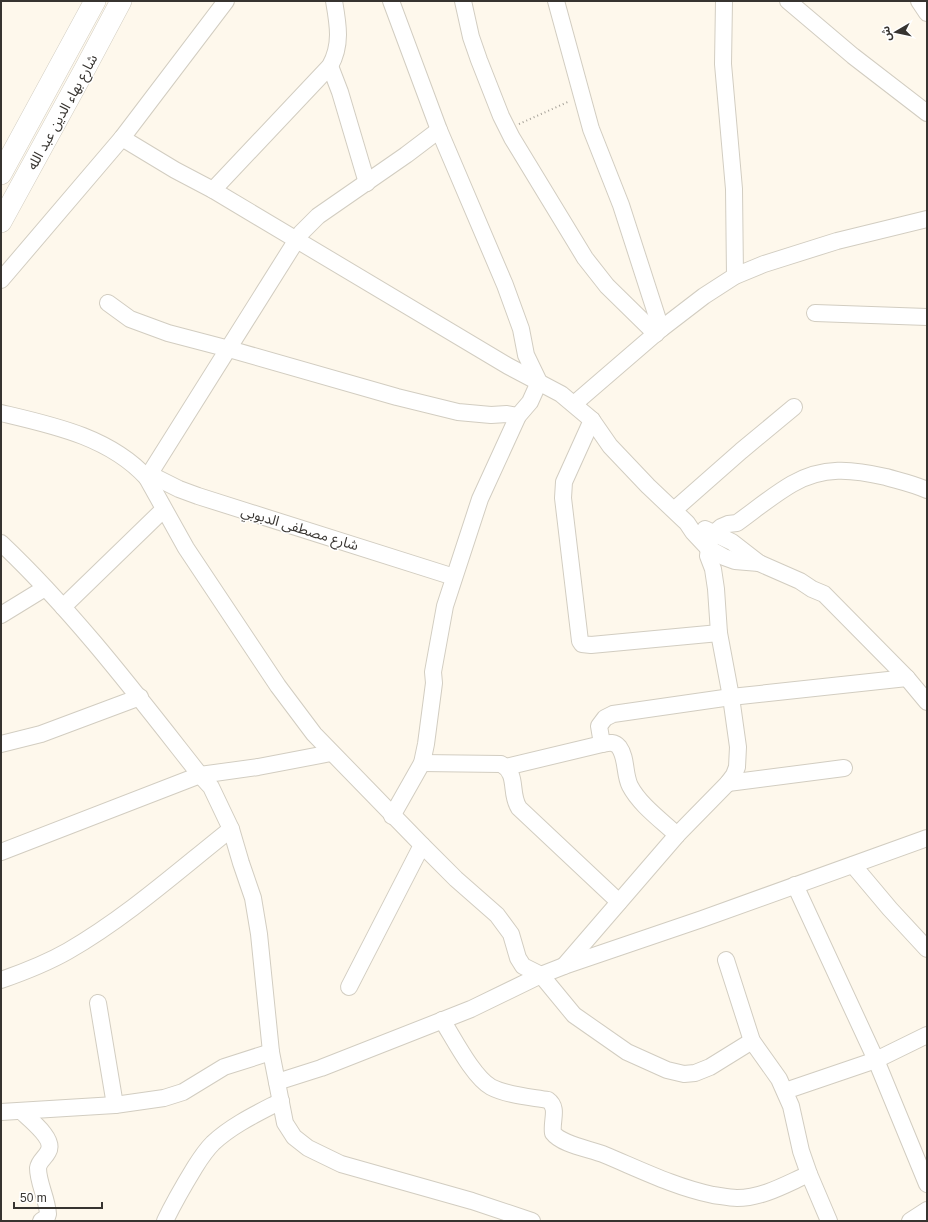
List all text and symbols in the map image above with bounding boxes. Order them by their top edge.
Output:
north arrow [876,12,916,52]
text: ش [879,25,894,42]
street label: شارع بهاء الدين عبد الله [24,51,103,174]
street label: شارع مصطفى الدبوبي [238,503,361,557]
scale bar [14,1184,102,1210]
text: 50 m [20,1191,47,1205]

